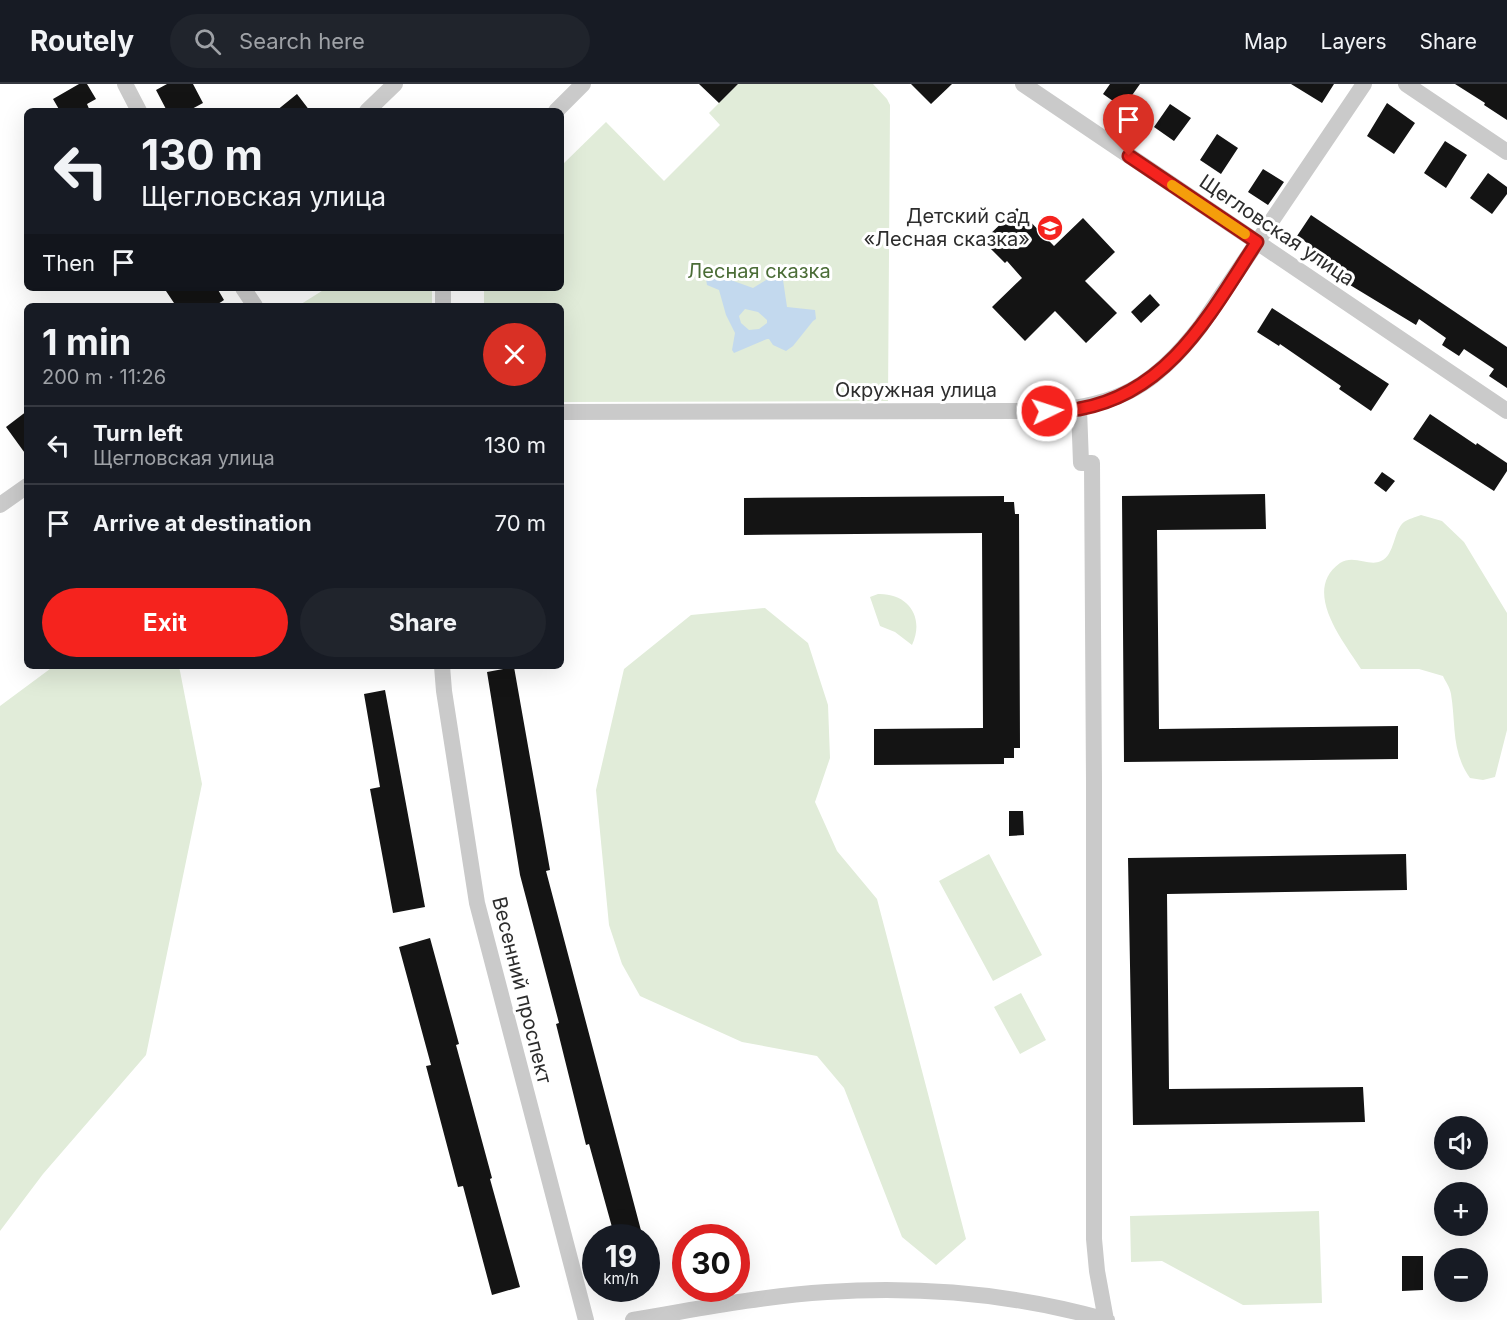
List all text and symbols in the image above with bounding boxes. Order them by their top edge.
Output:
search box [170,14,590,68]
text: Routely [30,24,134,58]
icon: search [191,25,224,58]
text: Search here [239,28,365,54]
text: Map [1244,29,1288,54]
text: Layers [1321,29,1387,54]
text: Share [1420,29,1477,54]
pin [1103,94,1154,156]
icon: arrive [1112,103,1145,136]
text: 130 m [141,129,263,180]
icon: left [42,132,120,210]
street label: Щегловская улица [1195,169,1359,291]
text: Щегловская улица [141,180,386,213]
place label: Детский сад «Лесная сказка» [863,204,1030,251]
school or university icon: Детский сад «Лесная сказка» [1035,213,1065,243]
icon: arrive [107,246,140,279]
text: Then [42,250,95,276]
park label: Лесная сказка [687,259,831,283]
text: 1 min [42,320,131,364]
button: close [483,323,546,386]
text: 200 m · 11:26 [42,365,166,389]
street label: Окружная улица [835,378,997,402]
position arrow [1015,379,1079,443]
text: Turn left [93,420,183,446]
icon: left [42,429,75,462]
text: 130 m [484,432,546,458]
text: Щегловская улица [93,446,275,470]
icon: arrive [42,507,75,540]
text: Arrive at destination [93,510,312,536]
text: 70 m [495,510,546,536]
button: Exit [42,588,288,657]
button: Share [300,588,546,657]
street label: Весенний проспект [487,894,557,1087]
map controls [1434,1116,1488,1302]
button: sound [1434,1116,1488,1170]
button: + [1434,1182,1488,1236]
speed limit sign: 30 [672,1224,750,1302]
text: 19 [605,1238,637,1274]
button: − [1434,1248,1488,1302]
text: km/h [603,1269,639,1288]

